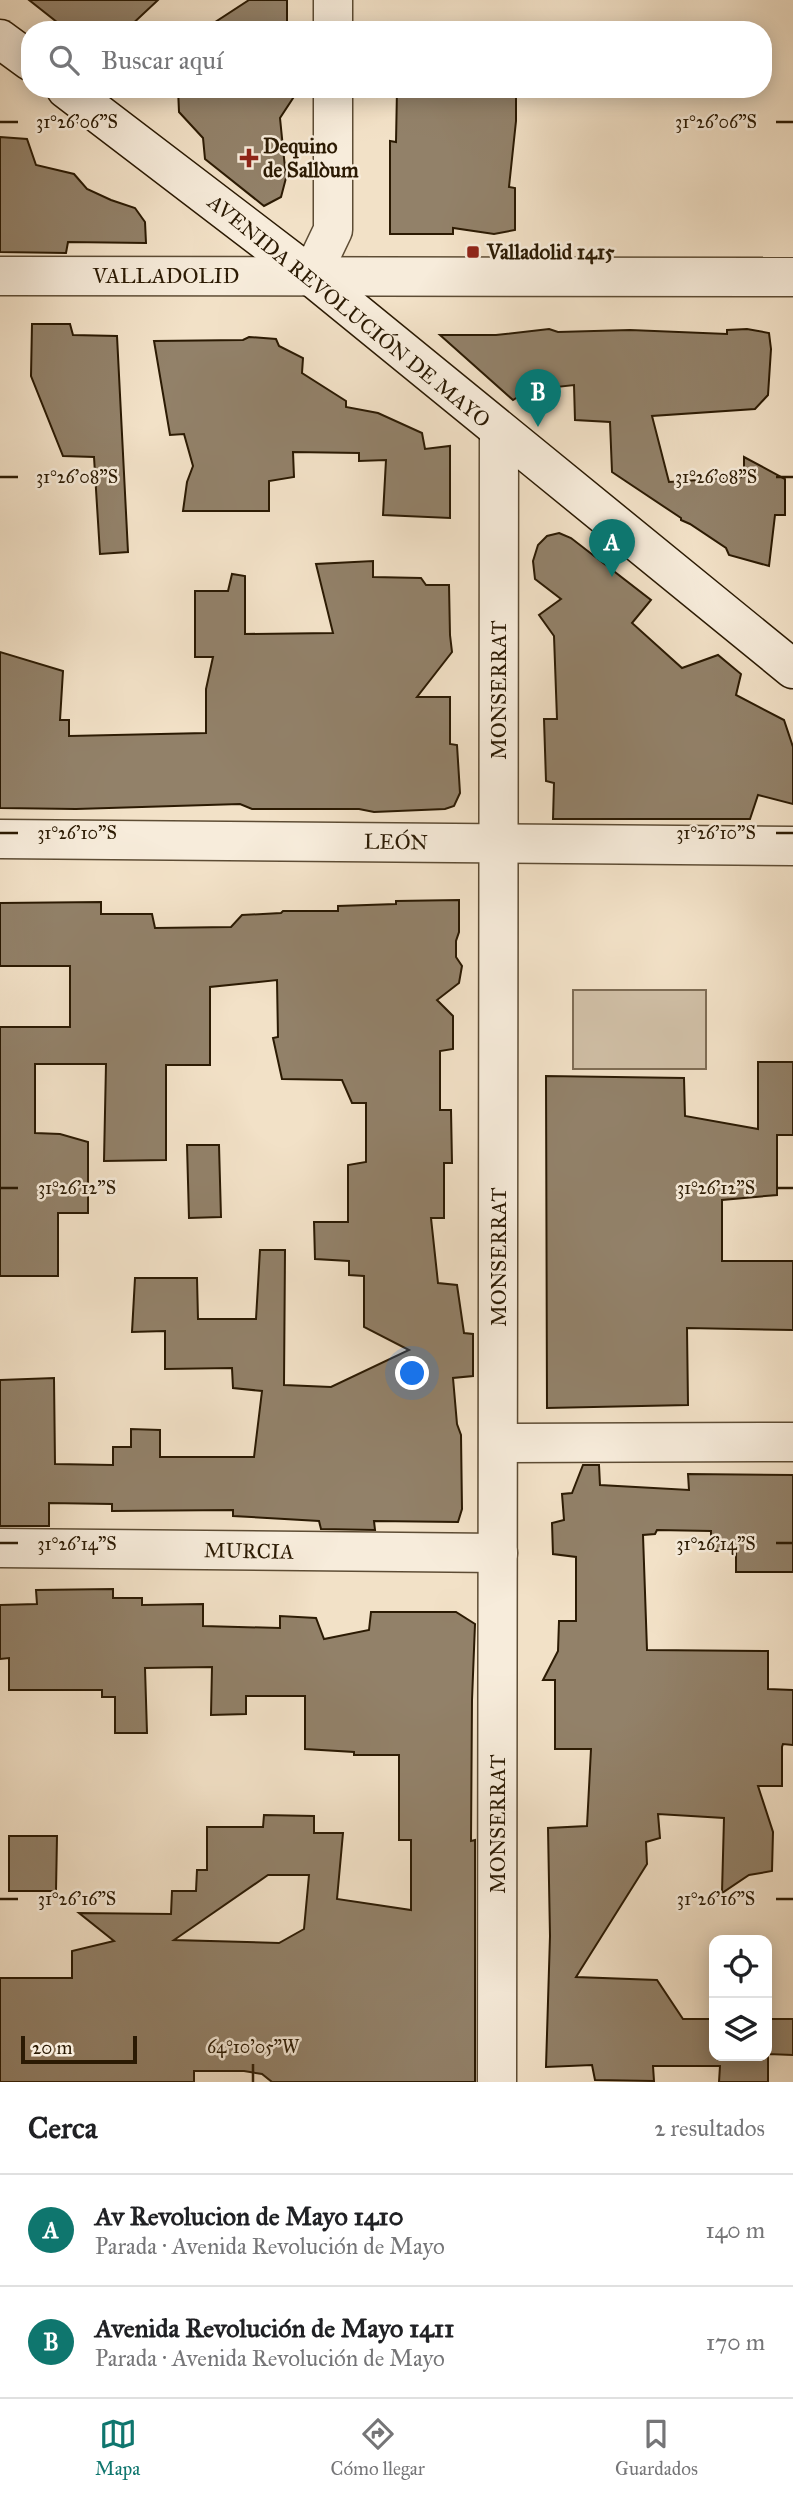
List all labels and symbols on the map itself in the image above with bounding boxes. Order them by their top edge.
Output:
text: 31°26'06"S [36,111,118,133]
text: 31°26'06"S [675,111,757,133]
place label: Dequino de Sallòum [263,133,359,183]
marker: Dequino de Sallòum [241,150,257,166]
street label: AVENIDA REVOLUCIÓN DE MAYO [202,187,496,433]
place label: Valladolid 1415 [486,239,615,265]
marker: Valladolid 1415 [465,244,481,260]
street label: VALLADOLID [92,263,239,289]
pin: B [515,369,561,427]
text: 31°26'08"S [36,466,118,488]
text: 31°26'08"S [675,466,757,488]
pin: A [589,519,635,577]
street label: MONSERRAT [486,620,512,760]
text: 31°26'10"S [37,822,117,844]
text: 31°26'10"S [676,822,756,844]
street label: LEÓN [364,827,428,856]
text: 31°26'12"S [38,1177,116,1199]
text: 31°26'12"S [677,1177,755,1199]
street label: MONSERRAT [486,1187,512,1327]
your location [395,1356,429,1390]
text: 31°26'14"S [37,1533,117,1555]
text: 31°26'14"S [676,1533,756,1555]
street label: MURCIA [204,1537,294,1565]
street label: MONSERRAT [485,1754,511,1894]
text: 31°26'16"S [38,1888,116,1910]
text: 31°26'16"S [677,1888,755,1910]
scale bar [21,2033,136,2065]
text: 64°10'05"W [207,2036,300,2058]

